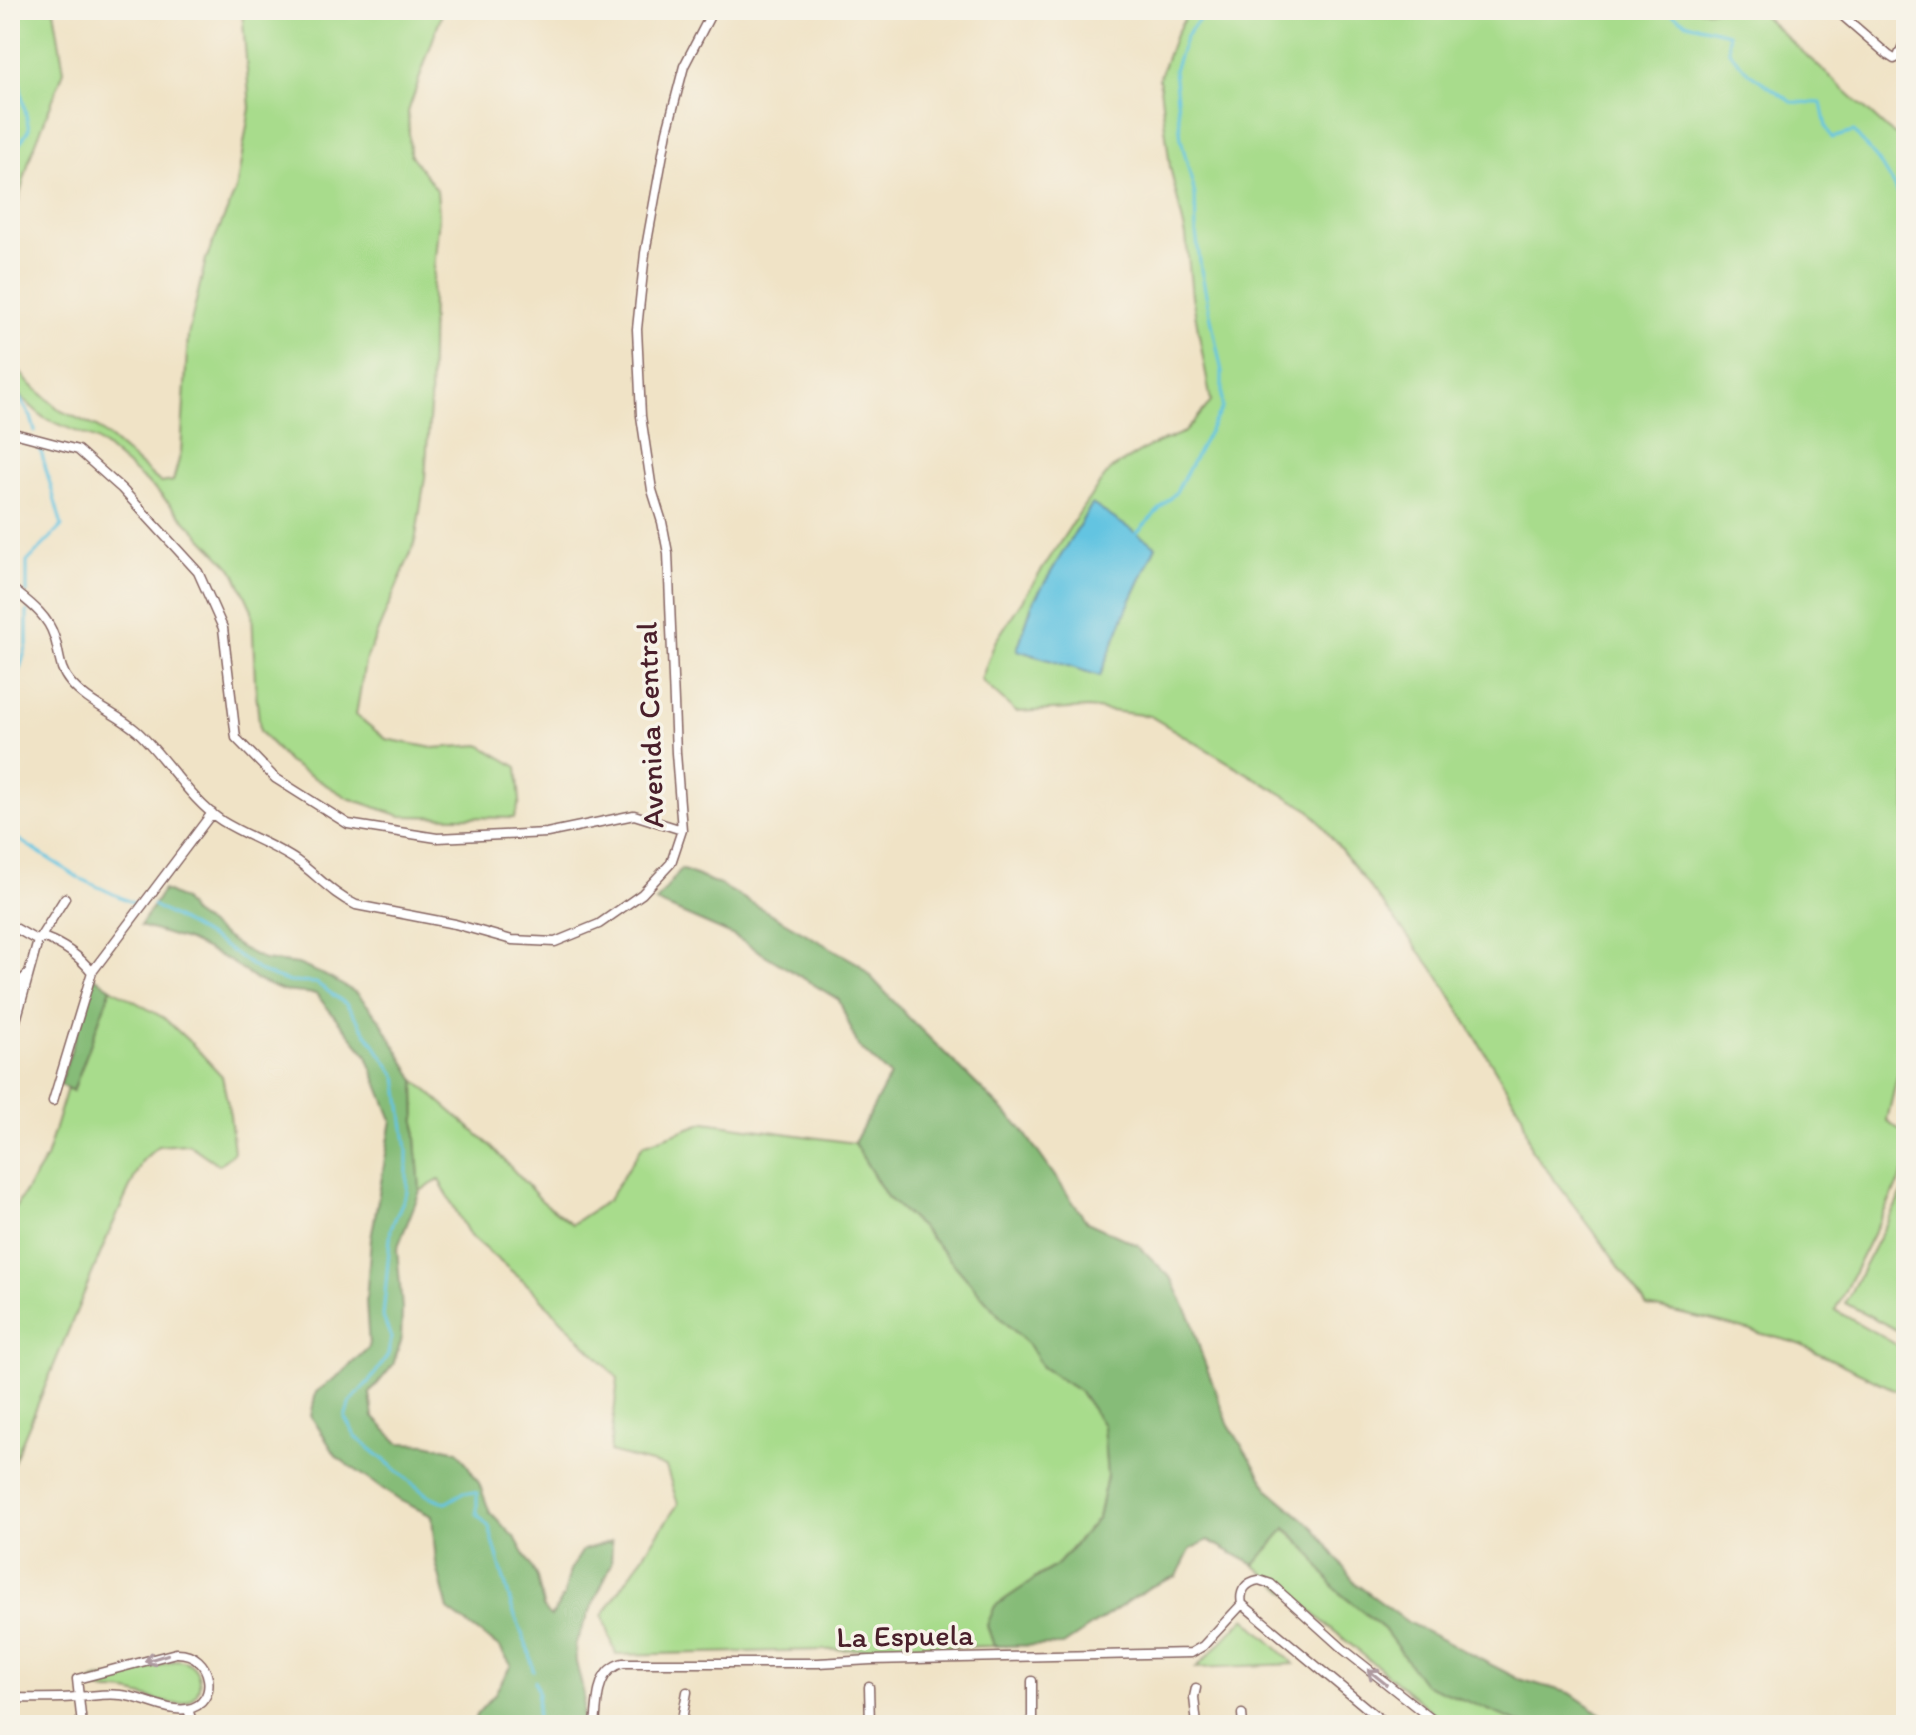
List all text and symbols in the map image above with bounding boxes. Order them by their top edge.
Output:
street label: Avenida Central [627,621,672,829]
street label: La Espuela [836,1616,974,1655]
one-way arrow [144,1652,169,1666]
one-way arrow [1367,1668,1388,1686]

